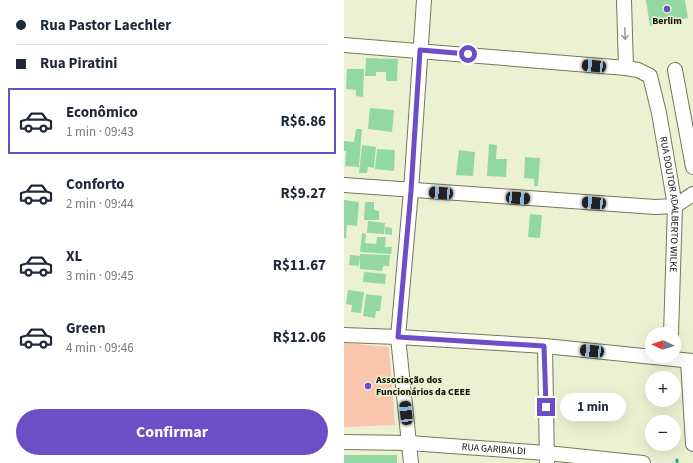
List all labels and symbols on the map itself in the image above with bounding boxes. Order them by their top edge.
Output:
marker: Berlim [662,4,672,14]
place label: Berlim [652,14,682,28]
one-way arrow [621,27,629,40]
route start [459,45,477,63]
car [582,59,606,73]
street label: RUA DOUTOR ADALBERTO WILKE [656,135,682,273]
car [429,186,453,200]
car [506,191,530,205]
car [582,196,606,210]
north arrow [645,327,681,363]
car [579,344,605,358]
place label: Associação dos Funcionários da CEEE [375,373,470,399]
marker: Associação dos Funcionários da CEEE [363,381,373,391]
callout: 1 min [560,393,626,421]
route end [537,398,555,416]
car [399,400,413,426]
street label: RUA GARIBALDI [461,440,526,458]

